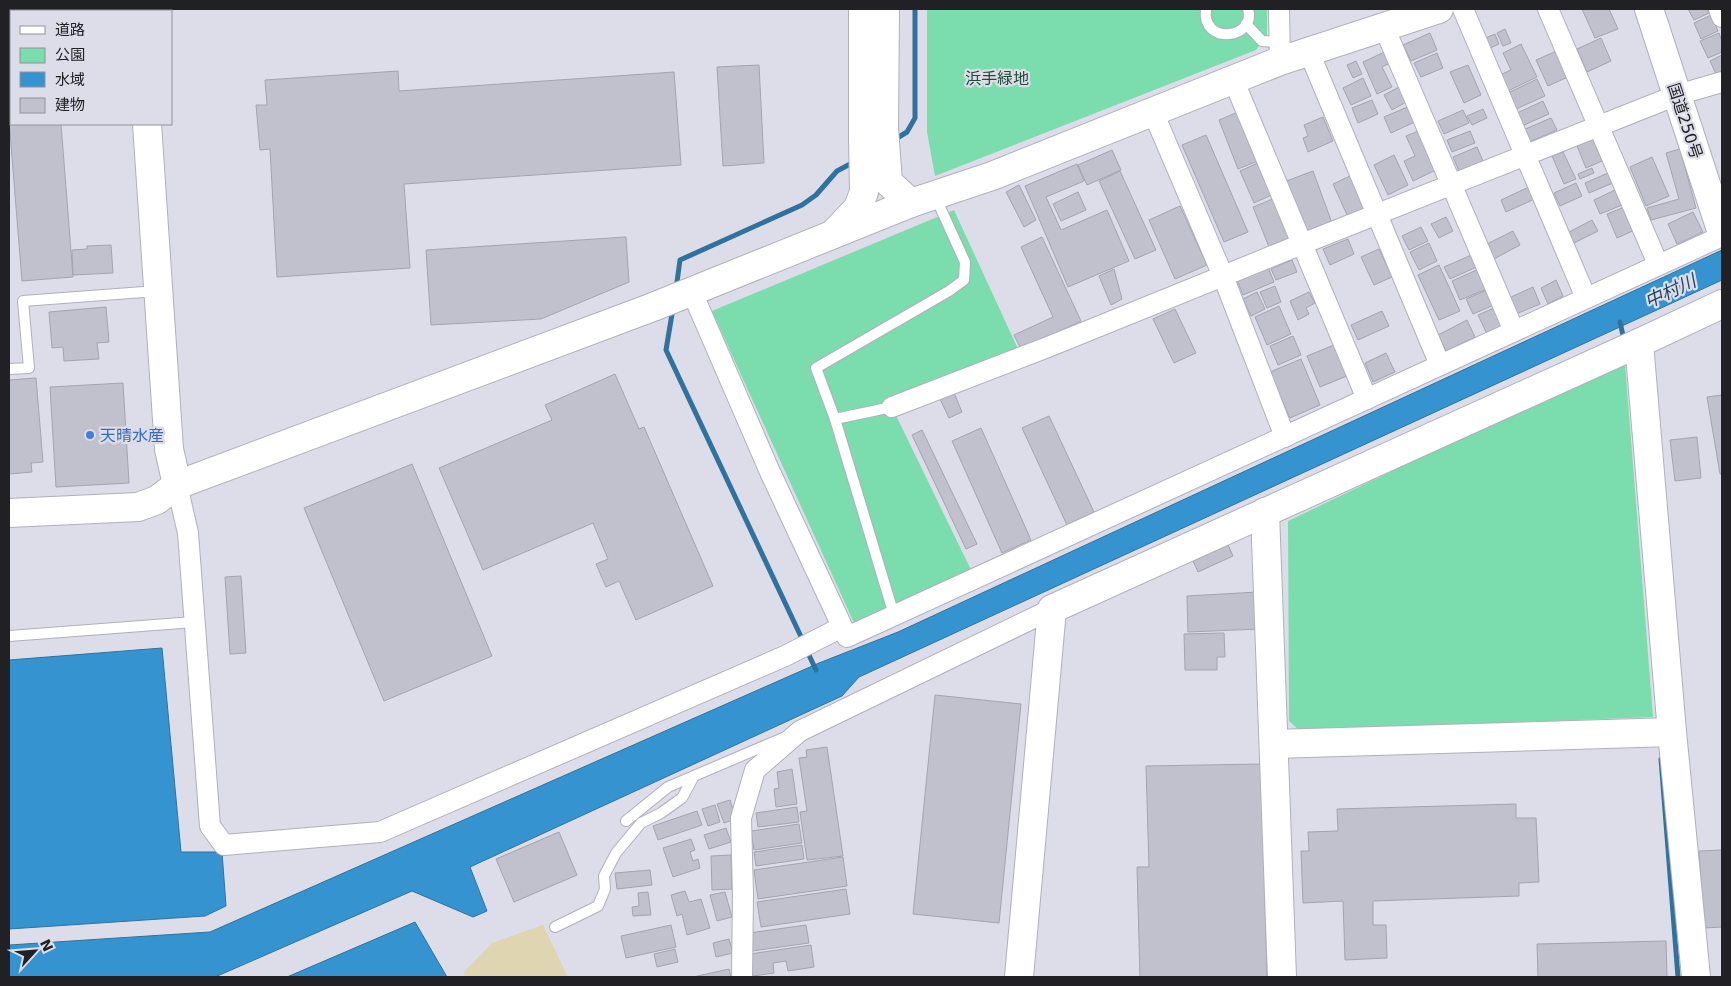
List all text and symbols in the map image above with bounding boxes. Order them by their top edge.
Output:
legend [10,10,172,125]
text: 道路 [55,21,85,39]
text: 公園 [55,46,85,64]
park label: 浜手緑地 [965,69,1029,88]
text: 水域 [55,71,85,89]
street label: 国道250号 [1664,81,1706,161]
text: 建物 [55,96,85,114]
water label: 中村川 [1641,269,1701,312]
place label: 天晴水産 [100,426,164,445]
marker: 天晴水産 [84,429,96,441]
north arrow [10,926,60,976]
text: N [37,937,56,954]

